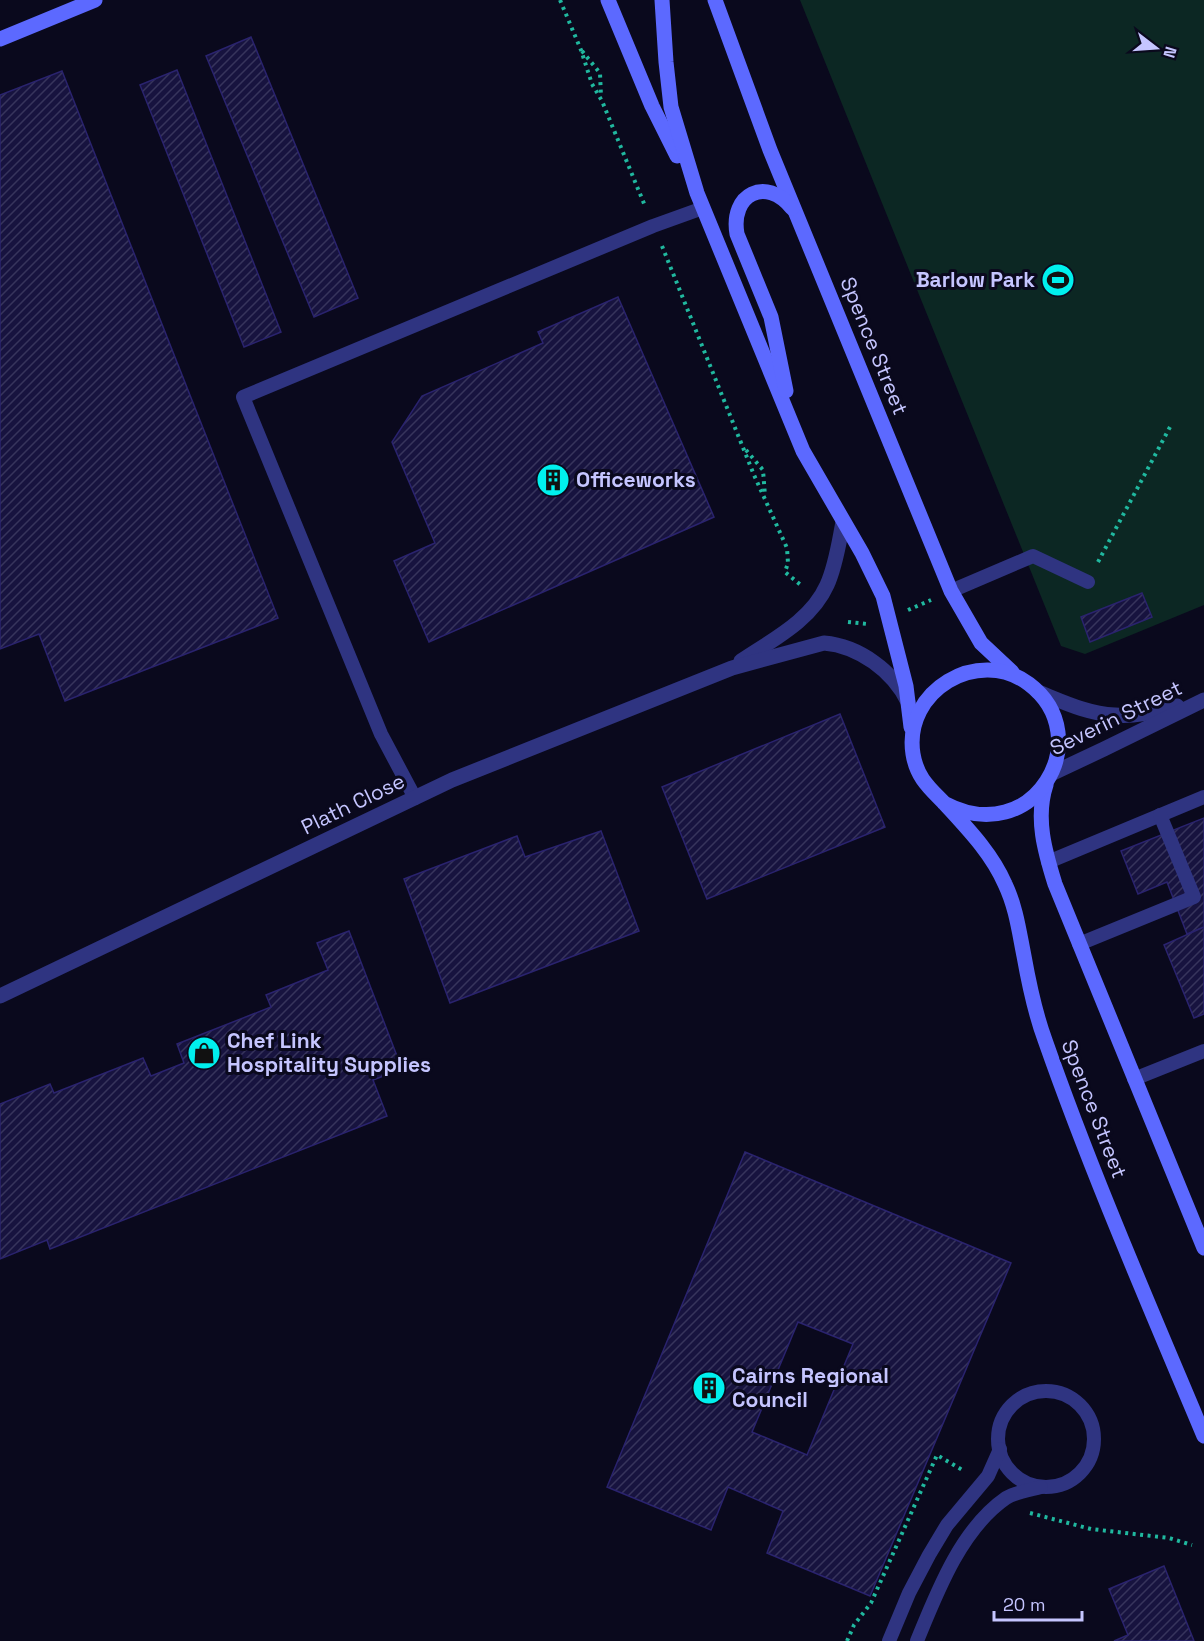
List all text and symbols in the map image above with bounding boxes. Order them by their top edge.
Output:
north arrow [1126,18,1186,78]
text: N [1158,44,1181,60]
sports icon: Barlow Park [1040,262,1076,298]
place label: Barlow Park [916,266,1035,293]
street label: Spence Street [835,273,914,419]
building icon: Officeworks [535,462,571,498]
place label: Officeworks [576,466,696,493]
street label: Severin Street [1045,674,1186,761]
street label: Plath Close [296,767,409,840]
place label: Chef Link Hospitality Supplies [227,1027,431,1078]
shop icon: Chef Link Hospitality Supplies [186,1035,222,1071]
street label: Spence Street [1056,1036,1133,1182]
place label: Cairns Regional Council [732,1362,889,1413]
building icon: Cairns Regional Council [691,1370,727,1406]
scale bar [994,1584,1082,1622]
text: 20 m [1003,1593,1046,1616]

